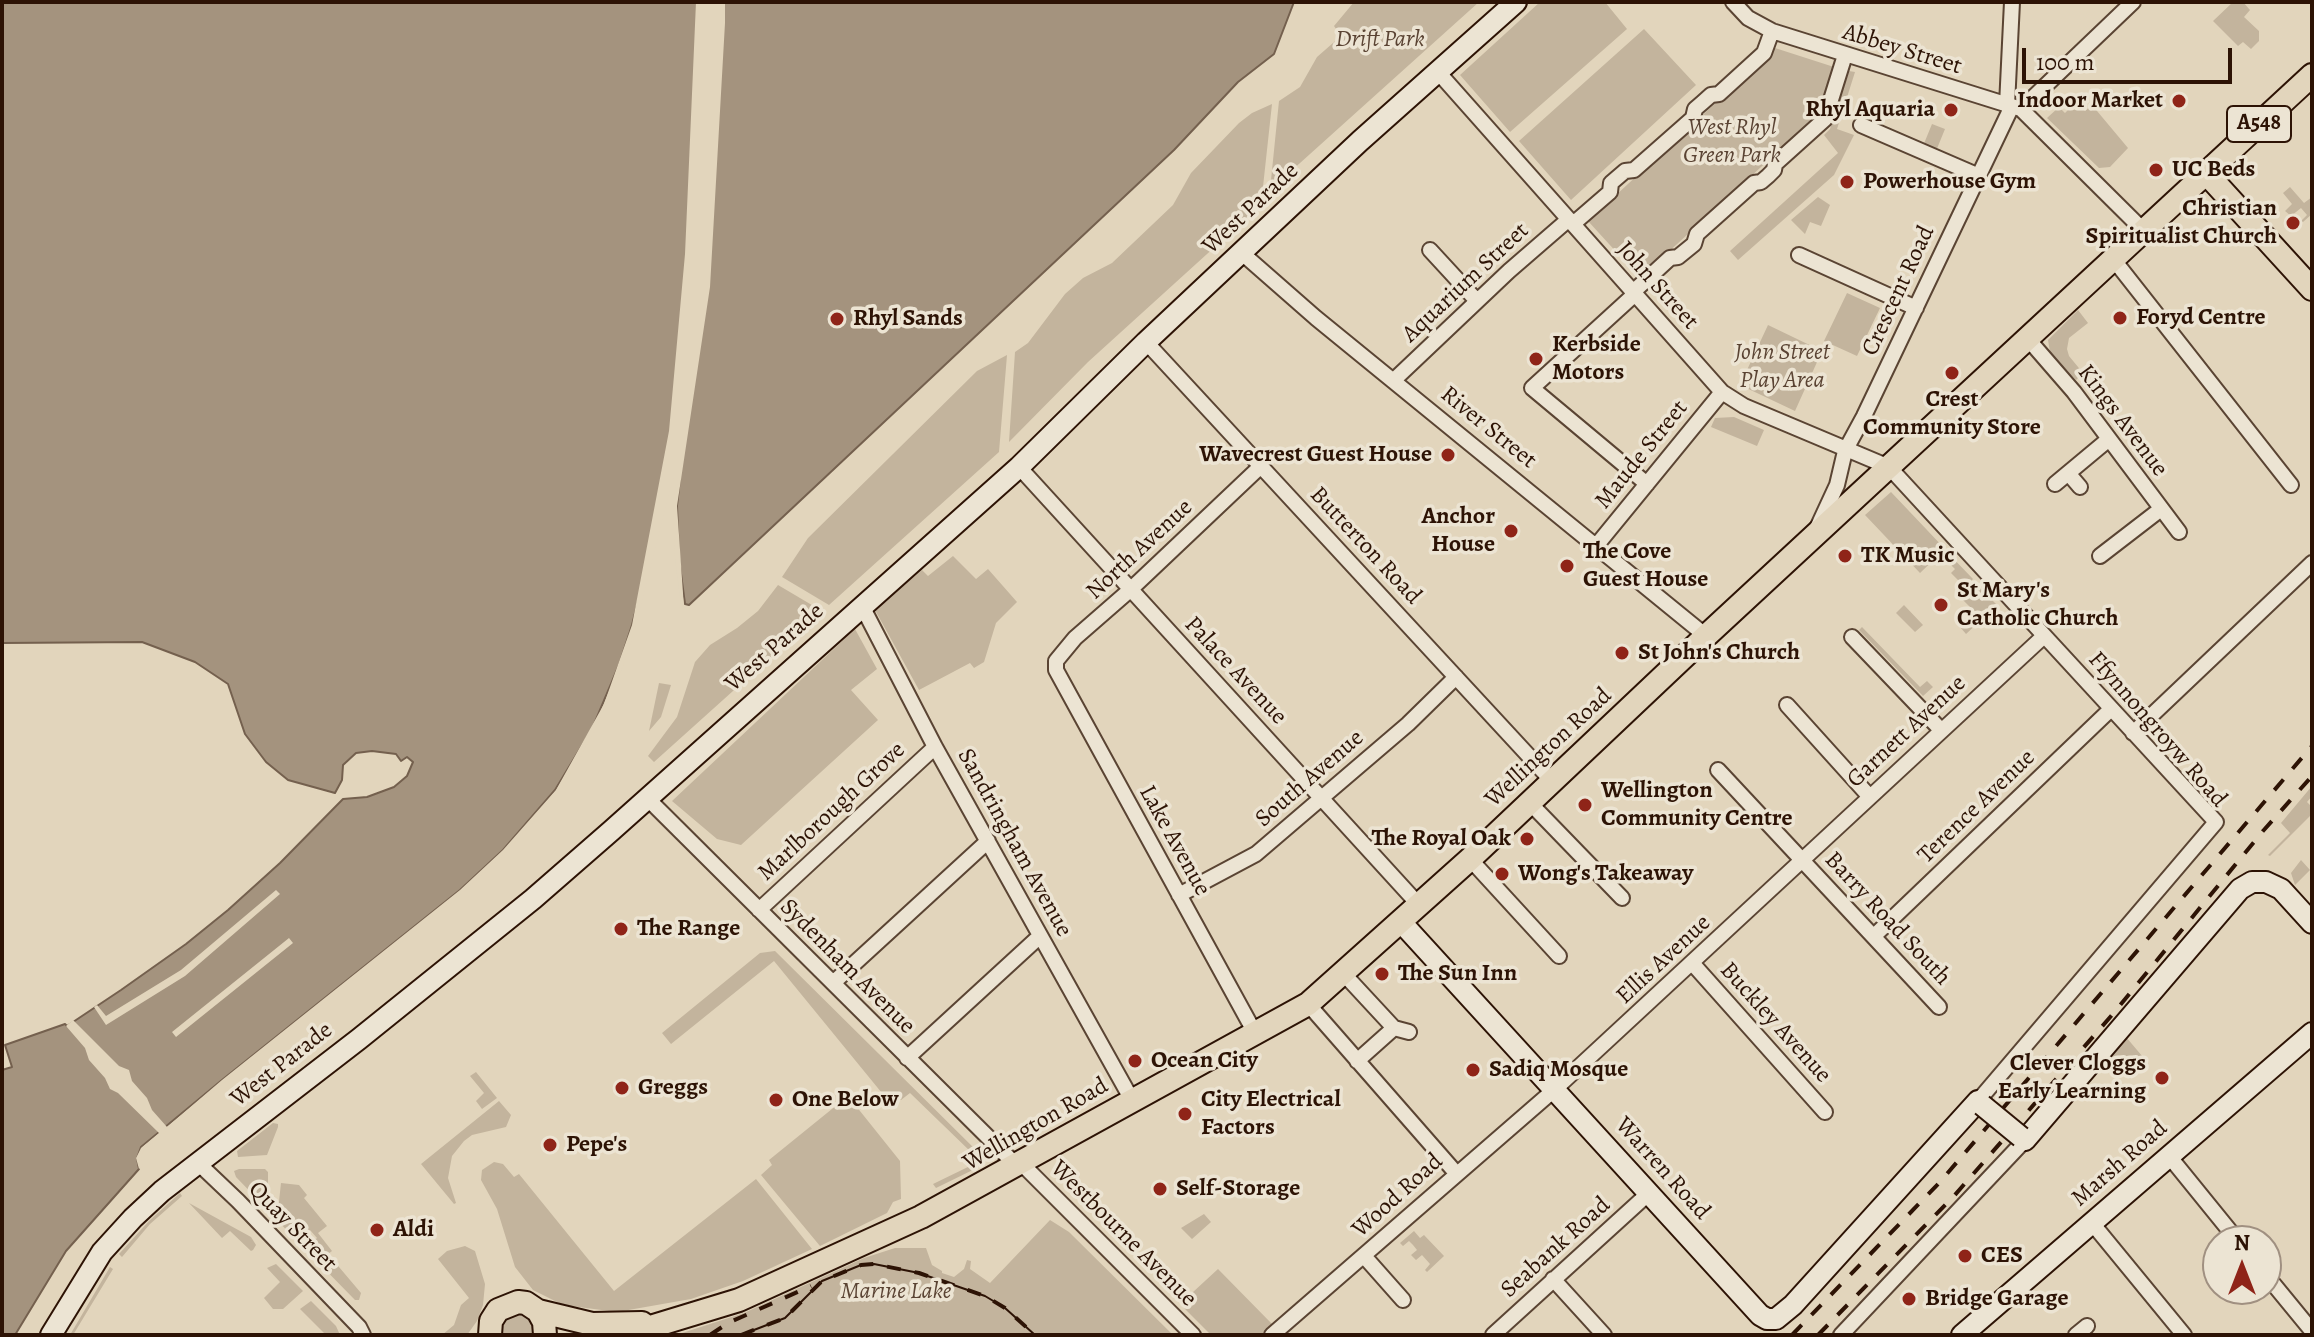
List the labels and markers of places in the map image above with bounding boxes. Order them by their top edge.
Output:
place label: Indoor Market [2017,87,2163,115]
marker: Indoor Market [2170,92,2188,110]
place label: Rhyl Aquaria [1805,96,1935,124]
marker: Rhyl Aquaria [1942,101,1960,119]
place label: UC Beds [2172,156,2255,184]
marker: UC Beds [2147,161,2165,179]
place label: Powerhouse Gym [1863,168,2036,196]
marker: Powerhouse Gym [1838,173,1856,191]
place label: Christian Spiritualist Church [2085,195,2277,251]
marker: Christian Spiritualist Church [2284,214,2302,232]
place label: Foryd Centre [2136,304,2266,332]
place label: Rhyl Sands [853,305,963,333]
marker: Foryd Centre [2111,309,2129,327]
marker: Rhyl Sands [828,310,846,328]
place label: Kerbside Motors [1552,331,1641,387]
marker: Kerbside Motors [1527,350,1545,368]
marker: Crest Community Store [1943,364,1961,382]
place label: Crest Community Store [1863,386,2041,442]
place label: Wavecrest Guest House [1199,441,1432,469]
marker: Wavecrest Guest House [1439,446,1457,464]
place label: Anchor House [1421,503,1495,559]
marker: Anchor House [1502,522,1520,540]
place label: The Cove Guest House [1583,538,1708,594]
place label: TK Music [1861,542,1955,570]
marker: TK Music [1836,547,1854,565]
marker: The Cove Guest House [1558,557,1576,575]
place label: St Mary's Catholic Church [1957,577,2119,633]
marker: St Mary's Catholic Church [1932,596,1950,614]
place label: St John's Church [1638,639,1800,667]
marker: St John's Church [1613,644,1631,662]
place label: Wellington Community Centre [1601,777,1793,833]
marker: Wellington Community Centre [1576,796,1594,814]
place label: The Royal Oak [1371,825,1511,853]
marker: The Royal Oak [1518,830,1536,848]
place label: Wong's Takeaway [1518,860,1693,888]
marker: Wong's Takeaway [1493,865,1511,883]
place label: The Range [637,915,740,943]
marker: The Range [612,920,630,938]
place label: The Sun Inn [1398,960,1517,988]
marker: The Sun Inn [1373,965,1391,983]
place label: Ocean City [1151,1047,1258,1075]
place label: Clever Cloggs Early Learning [1998,1050,2146,1106]
marker: Ocean City [1126,1052,1144,1070]
place label: Sadiq Mosque [1489,1056,1628,1084]
marker: Sadiq Mosque [1464,1061,1482,1079]
marker: Clever Cloggs Early Learning [2153,1069,2171,1087]
place label: Greggs [638,1074,708,1102]
marker: Greggs [613,1079,631,1097]
place label: One Below [792,1086,899,1114]
place label: City Electrical Factors [1201,1086,1341,1142]
marker: One Below [767,1091,785,1109]
marker: City Electrical Factors [1176,1105,1194,1123]
place label: Pepe's [566,1131,627,1159]
marker: Pepe's [541,1136,559,1154]
place label: Self-Storage [1176,1175,1300,1203]
marker: Self-Storage [1151,1180,1169,1198]
place label: Aldi [393,1216,434,1244]
marker: Aldi [368,1221,386,1239]
place label: CES [1981,1242,2023,1270]
marker: CES [1956,1247,1974,1265]
place label: Bridge Garage [1925,1285,2069,1313]
marker: Bridge Garage [1900,1290,1918,1308]

